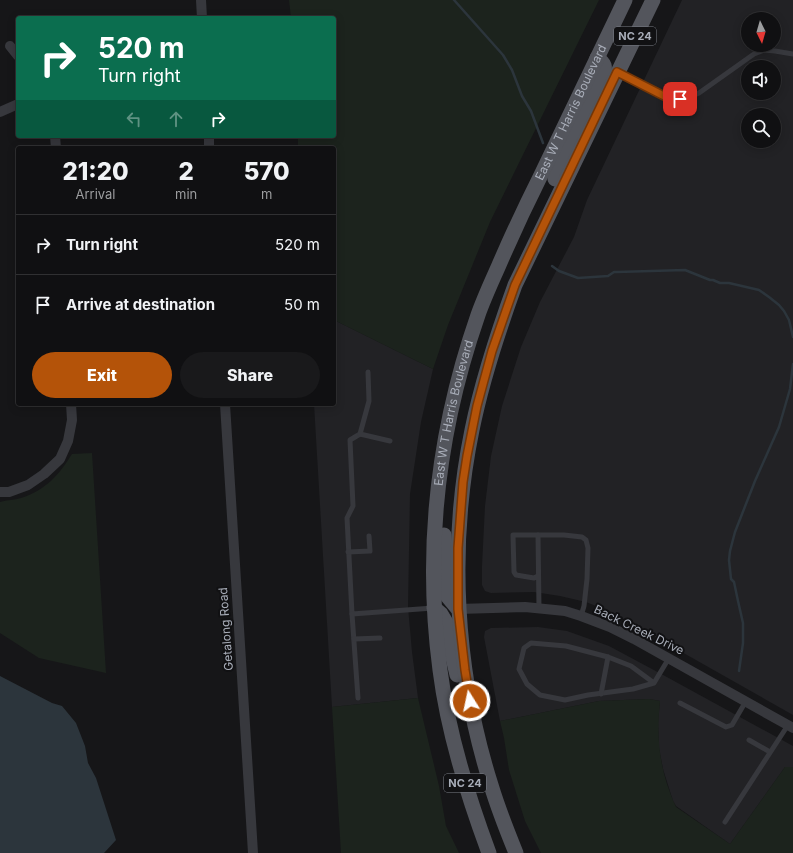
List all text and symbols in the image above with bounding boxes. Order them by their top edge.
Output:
north arrow [741,12,781,52]
map controls [741,12,781,148]
road number: NC 24 [614,27,656,45]
text: 520 m [98,31,185,65]
icon: right [32,32,84,84]
street label: East W T Harris Boulevard [532,42,609,183]
button: sound [741,60,781,100]
text: Turn right [98,65,181,86]
pin [663,82,697,116]
icon: arrive [669,88,691,110]
icon: left [123,108,145,130]
icon: ahead [165,108,187,130]
icon: right [207,108,229,130]
button: search [741,108,781,148]
text: 21:20 [62,157,129,186]
text: 2 [178,157,194,186]
text: 570 [244,157,290,186]
text: Arrival [76,186,116,202]
text: min [175,186,197,202]
text: m [261,186,272,202]
icon: right [32,234,54,256]
text: Turn right [66,235,138,254]
text: 520 m [275,235,320,254]
icon: arrive [32,294,54,316]
text: Arrive at destination [66,295,215,314]
text: 50 m [284,295,320,314]
street label: East W T Harris Boulevard [431,338,476,486]
button: Exit [32,352,172,398]
button: Share [180,352,320,398]
street label: Getalong Road [215,587,236,671]
street label: Back Creek Drive [592,601,687,658]
position arrow [449,680,491,722]
road number: NC 24 [444,774,486,792]

